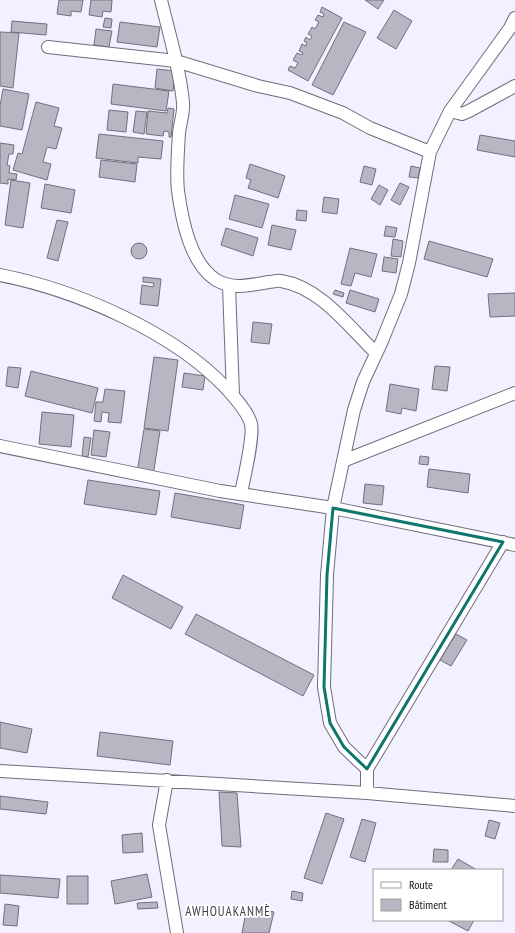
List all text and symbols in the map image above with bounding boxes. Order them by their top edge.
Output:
legend [373,869,503,921]
text: Route [409,877,433,892]
text: Bâtiment [409,897,447,912]
district label: AWHOUAKANMÈ [185,903,271,920]

